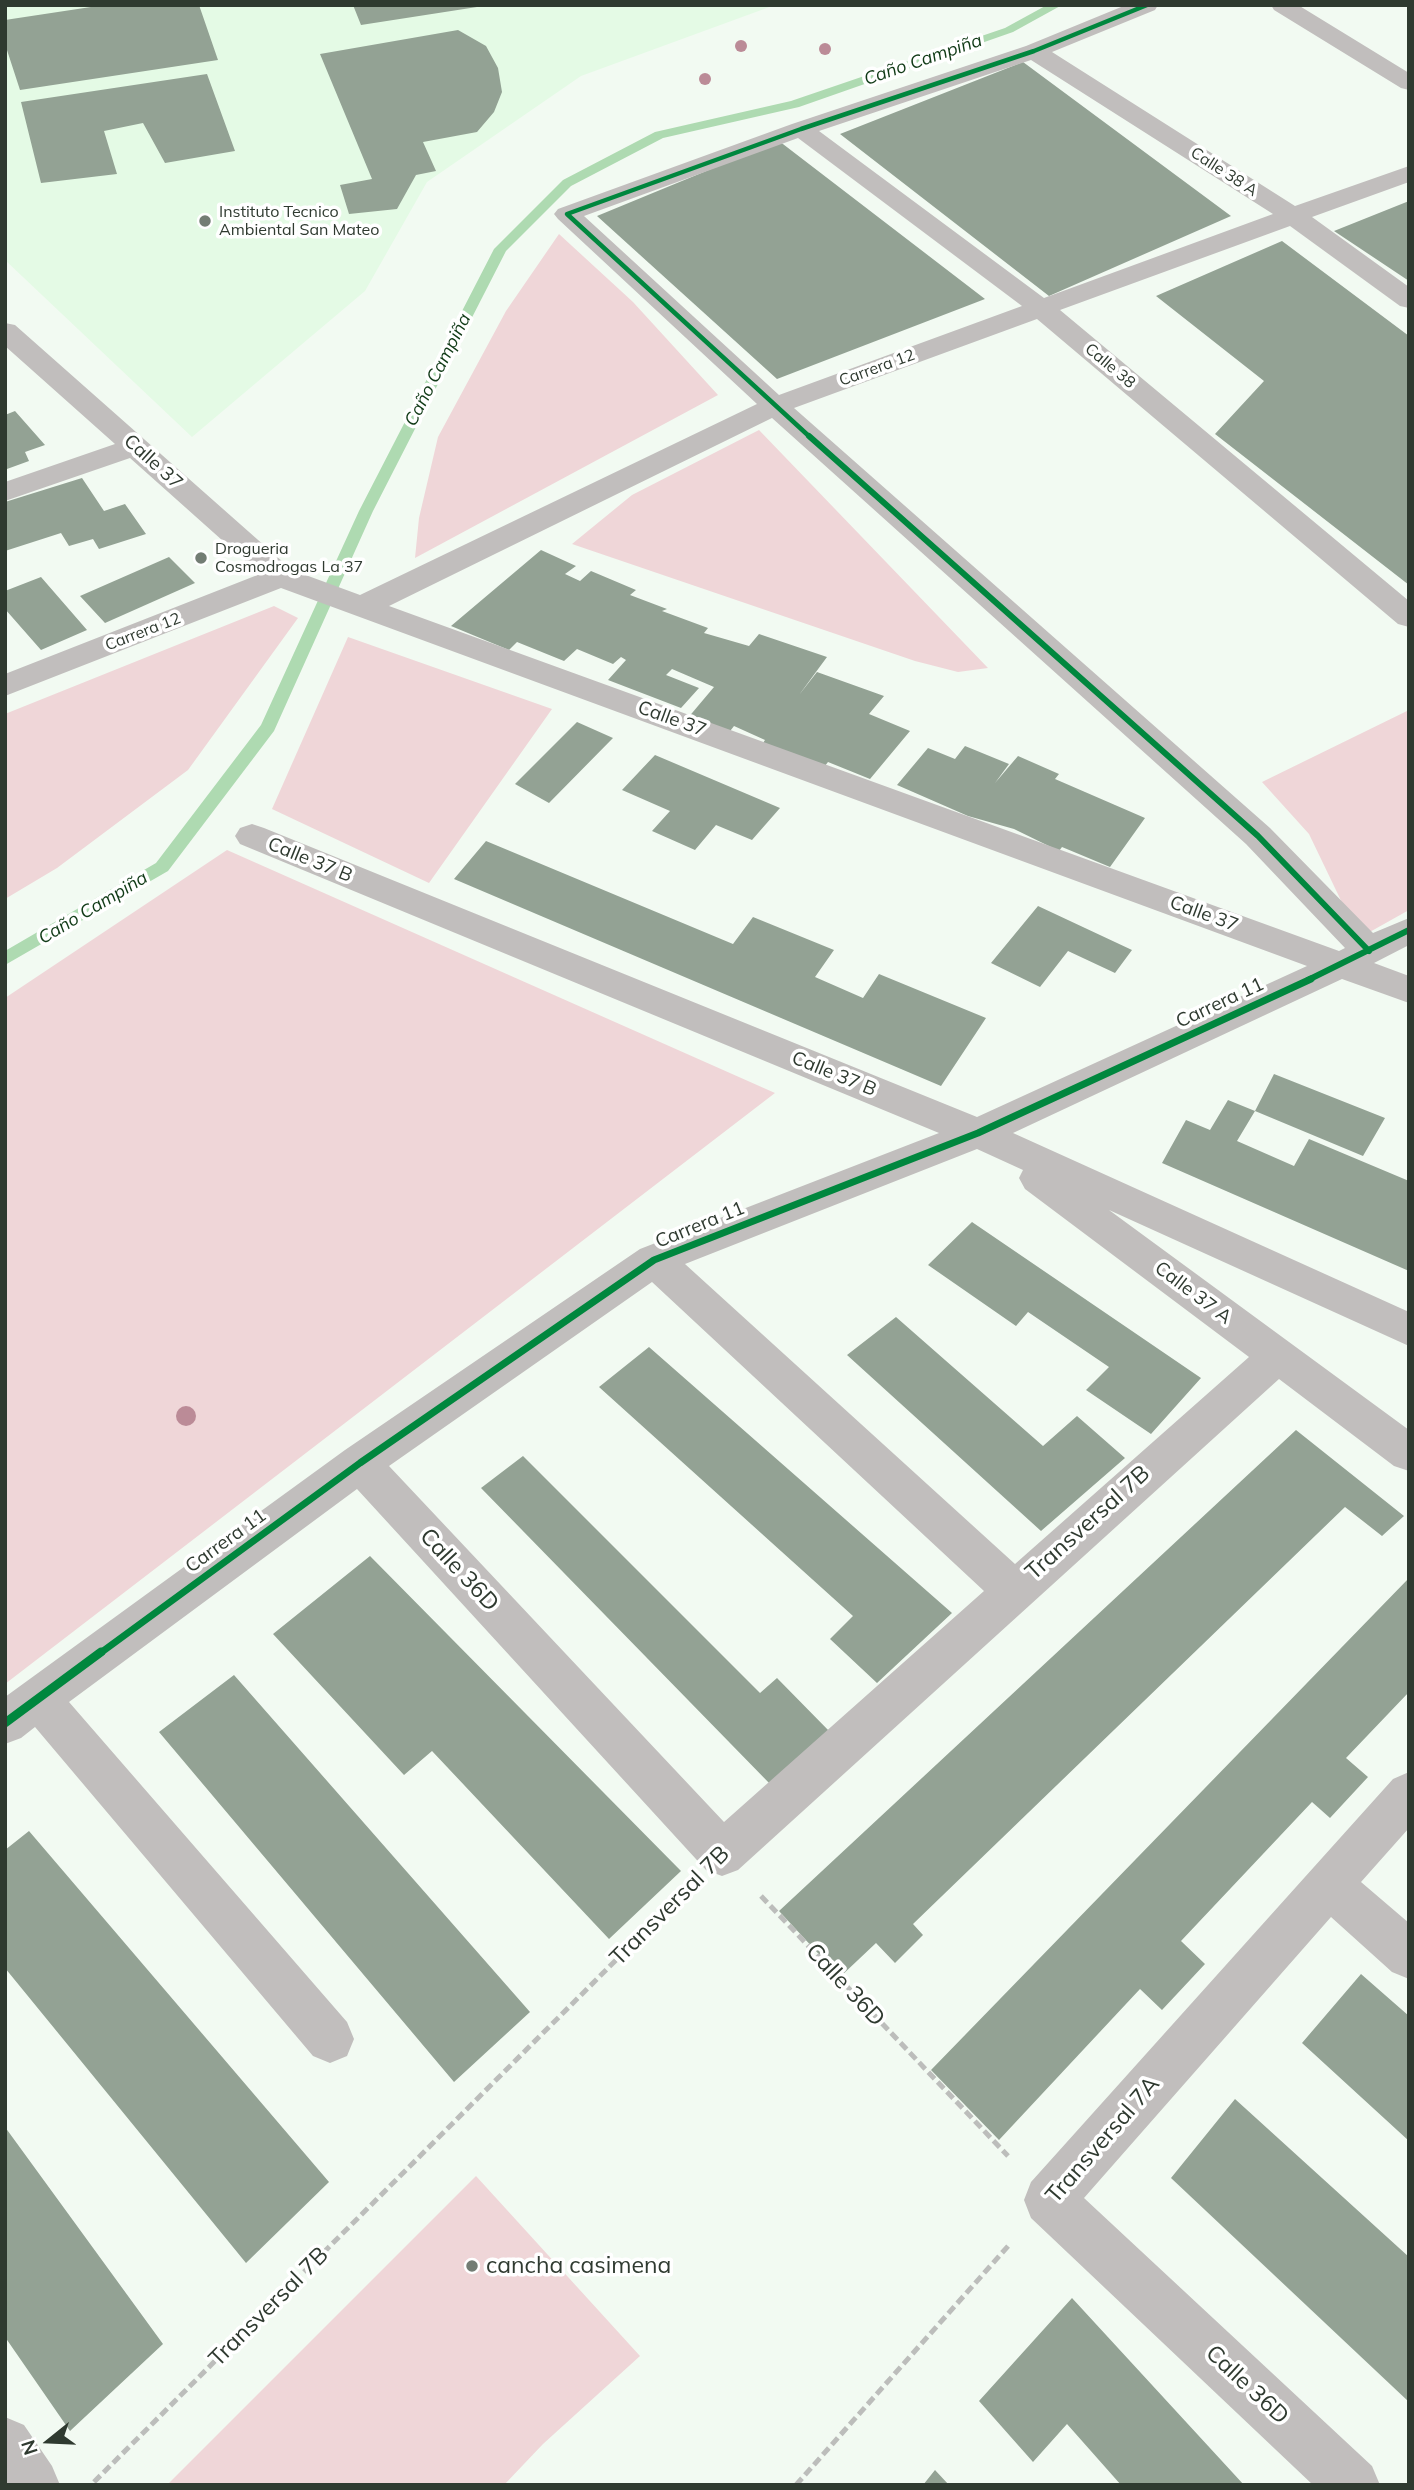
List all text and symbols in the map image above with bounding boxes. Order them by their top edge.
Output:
water label: Caño Campiña [861,30,985,90]
street label: Calle 38 A [1187,143,1261,201]
place label: Instituto Tecnico Ambiental San Mateo [219,202,379,240]
marker: Instituto Tecnico Ambiental San Mateo [197,213,213,229]
water label: Caño Campiña [400,310,476,430]
street label: Calle 38 [1081,339,1139,393]
street label: Carrera 12 [837,345,917,391]
street label: Calle 37 [119,430,187,494]
place label: Drogueria Cosmodrogas La 37 [215,539,363,577]
marker: Drogueria Cosmodrogas La 37 [193,550,209,566]
street label: Carrera 12 [103,609,183,655]
street label: Calle 37 [635,696,709,742]
street label: Calle 37 B [264,833,356,887]
water label: Caño Campiña [35,867,151,949]
street label: Calle 37 [1167,891,1241,937]
street label: Carrera 11 [1173,973,1267,1033]
street label: Calle 37 B [788,1047,880,1101]
street label: Carrera 11 [652,1197,748,1253]
street label: Calle 37 A [1150,1257,1236,1329]
street label: Transversal 7B [1020,1460,1156,1586]
street label: Carrera 11 [181,1504,271,1578]
street label: Calle 36D [414,1523,504,1617]
street label: Transversal 7B [604,1840,736,1972]
street label: Calle 36D [800,1938,890,2032]
street label: Transversal 7A [1040,2071,1166,2209]
street label: Transversal 7B [203,2241,335,2373]
place label: cancha casimena [486,2252,671,2280]
marker: cancha casimena [464,2258,480,2274]
street label: Calle 36D [1200,2340,1294,2430]
north arrow [14,2406,84,2476]
text: N [15,2437,43,2458]

